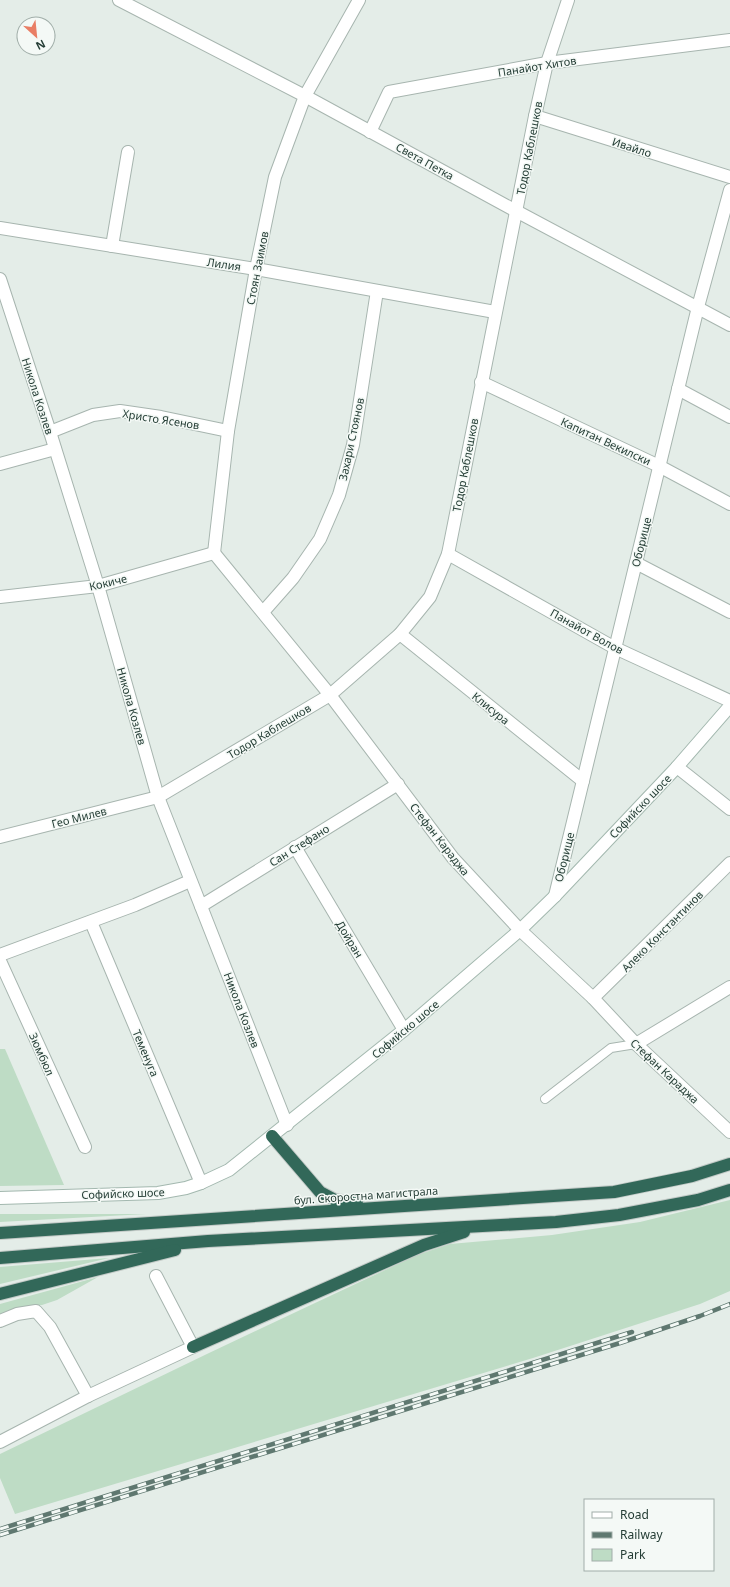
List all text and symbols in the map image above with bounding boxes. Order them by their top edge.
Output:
north arrow [16,16,56,56]
text: N [33,37,48,54]
street label: Панайот Хитов [497,52,577,80]
street label: Тодор Каблешков [513,100,545,196]
street label: Ивайло [610,134,654,160]
street label: Света Петка [393,139,457,183]
street label: Стоян Заимов [242,230,272,306]
street label: Лилия [206,254,242,274]
street label: Никола Козлев [19,356,57,436]
street label: Захари Стоянов [335,396,367,482]
street label: Христо Ясенов [121,406,201,432]
street label: Капитан Векилски [559,414,653,468]
street label: Тодор Каблешков [449,417,481,513]
street label: Оборище [628,515,654,569]
street label: Кокиче [88,570,128,594]
street label: Панайот Волов [548,605,626,657]
street label: Никола Козлев [114,666,150,746]
street label: Клисура [469,688,513,728]
street label: Тодор Каблешков [224,700,314,762]
street label: Софийско шосе [606,771,674,841]
street label: Стефан Караджа [407,799,473,879]
street label: Гео Милев [50,803,108,831]
street label: Сан Стефано [266,821,332,869]
street label: Оборище [551,830,577,884]
street label: Алеко Константинов [618,887,706,975]
street label: Дойран [333,918,367,960]
street label: Никола Козлев [221,970,263,1050]
street label: Софийско шосе [368,996,442,1062]
street label: Теменуга [129,1027,163,1079]
street label: Зюмбюл [26,1030,58,1078]
street label: Стефан Караджа [627,1035,703,1107]
street label: бул. Скоростна магистрала [293,1182,439,1208]
street label: Софийско шосе [81,1184,165,1202]
legend [584,1499,714,1571]
text: Road [620,1506,649,1523]
text: Railway [620,1526,664,1543]
text: Park [620,1546,646,1563]

